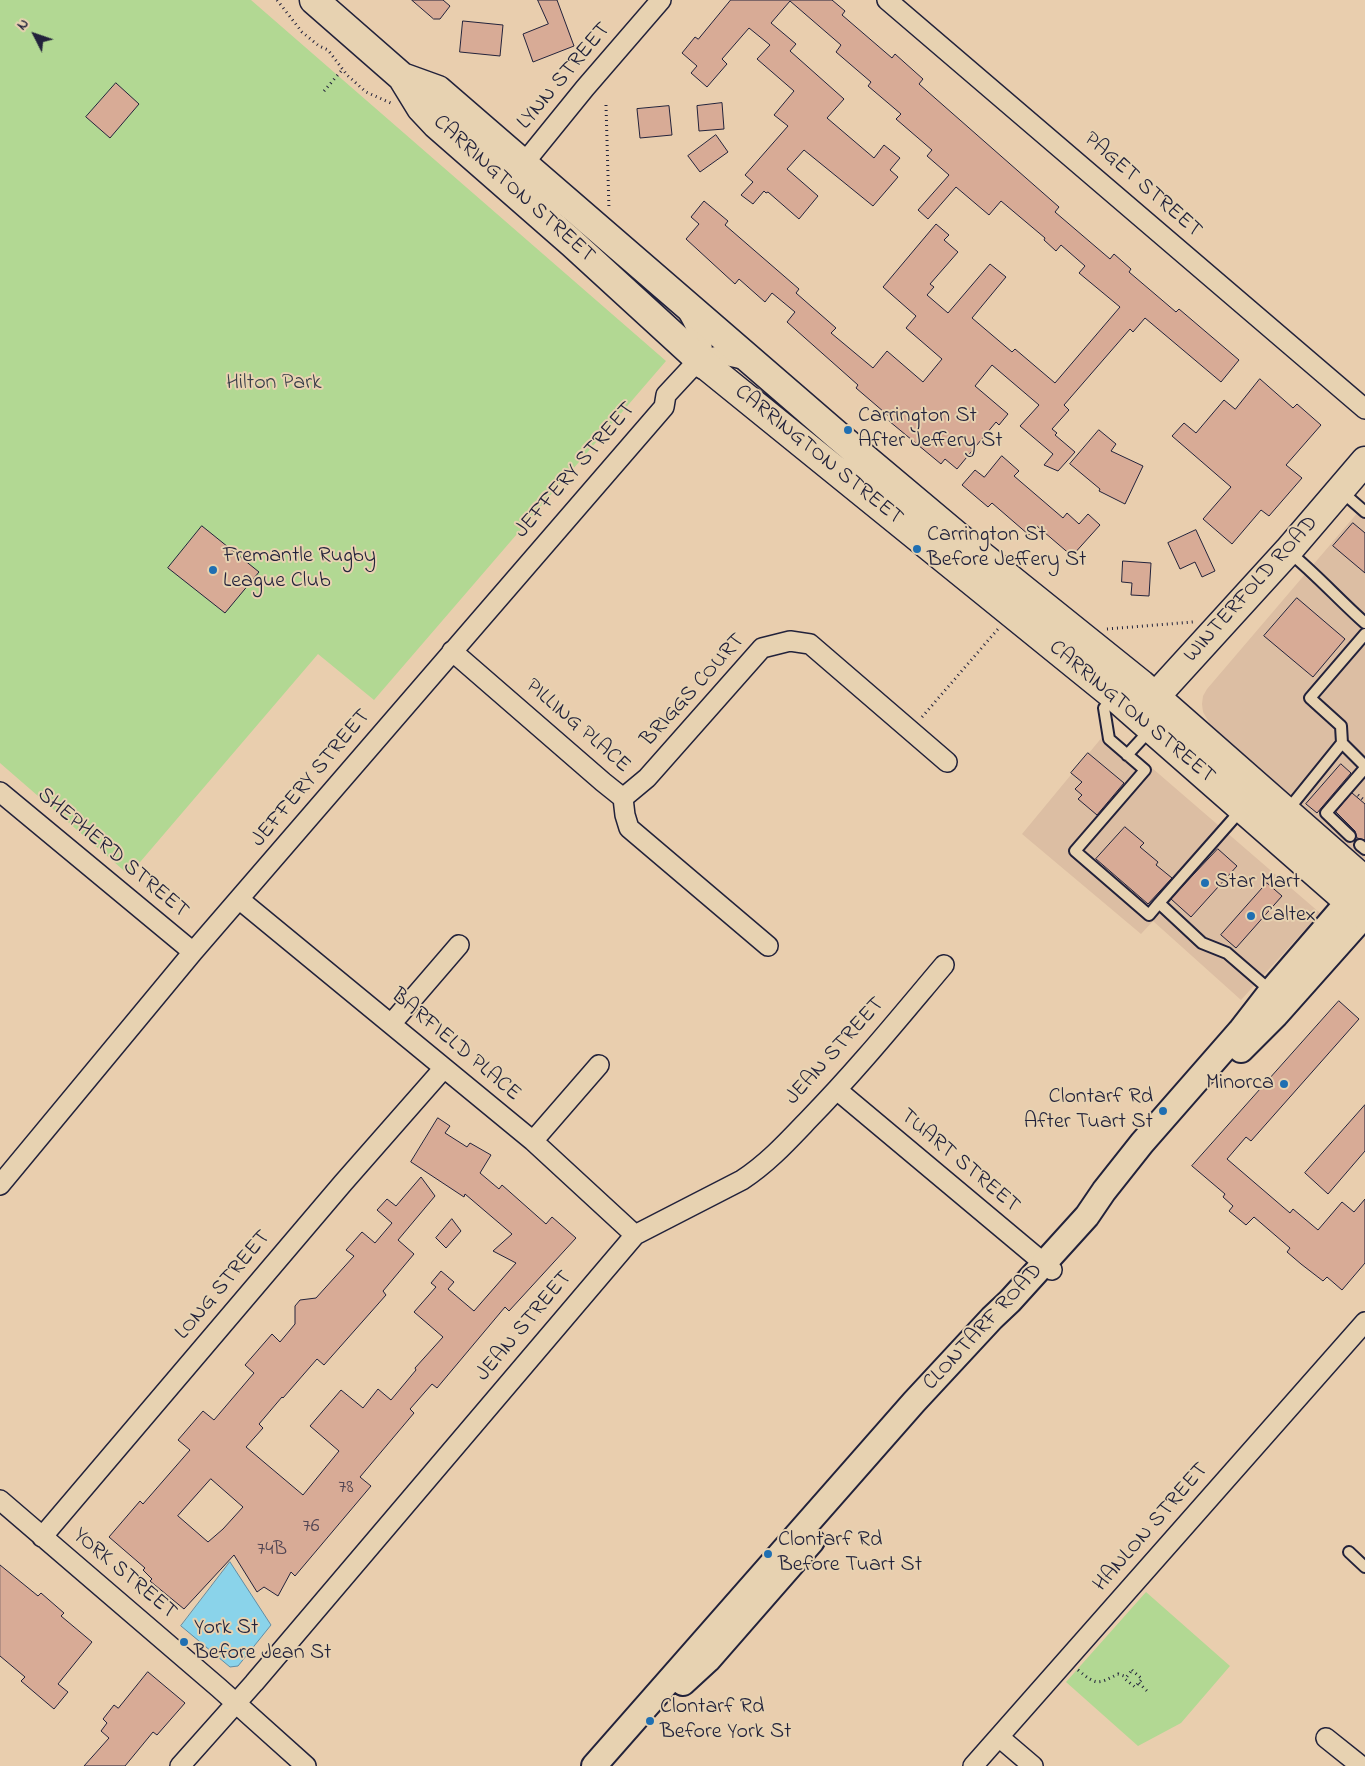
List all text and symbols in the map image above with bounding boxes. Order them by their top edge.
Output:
north arrow [10,10,60,60]
text: N [12,14,34,35]
street label: LYNN STREET [513,18,617,136]
street label: CARRINGTON STREET [426,110,600,270]
street label: PAGET STREET [1077,127,1207,245]
park label: Hilton Park [226,371,322,397]
street label: CARRINGTON STREET [728,380,908,532]
street label: JEFFERY STREET [510,397,642,545]
place label: Carrington St After Jeffery St [858,404,1003,456]
marker: Carrington St After Jeffery St [842,424,854,436]
street label: WINTERFOLD ROAD [1179,511,1325,669]
place label: Carrington St Before Jeffery St [927,523,1086,574]
marker: Carrington St Before Jeffery St [911,543,923,555]
place label: Fremantle Rugby League Club [223,544,376,596]
marker: Fremantle Rugby League Club [207,564,219,576]
street label: BRIGGS COURT [636,629,752,753]
street label: CARRINGTON STREET [1042,636,1220,790]
street label: PILLING PLACE [519,674,635,780]
street label: JEFFERY STREET [247,705,377,853]
street label: SHEPHERD STREET [31,783,193,925]
place label: Star Mart [1215,870,1300,896]
marker: Star Mart [1199,877,1211,889]
place label: Caltex [1261,903,1316,929]
marker: Caltex [1245,910,1257,922]
street label: BARFIELD PLACE [385,984,525,1108]
street label: JEAN STREET [781,993,891,1111]
place label: Minorca [1206,1071,1274,1097]
marker: Minorca [1278,1078,1290,1090]
place label: Clontarf Rd After Tuart St [1024,1085,1153,1136]
street label: TUART STREET [894,1104,1024,1220]
marker: Clontarf Rd After Tuart St [1157,1105,1169,1117]
street label: LONG STREET [171,1226,277,1346]
street label: CLONTARF ROAD [918,1259,1050,1397]
street label: JEAN STREET [471,1266,579,1388]
street label: HANLON STREET [1089,1458,1215,1598]
house number: 78 [338,1477,354,1501]
house number: 76 [302,1516,320,1540]
street label: YORK STREET [66,1524,182,1626]
place label: Clontarf Rd Before Tuart St [778,1528,922,1580]
house number: 74B [257,1539,287,1563]
marker: Clontarf Rd Before Tuart St [762,1548,774,1560]
place label: York St Before Jean St [194,1616,331,1668]
marker: York St Before Jean St [178,1636,190,1648]
place label: Clontarf Rd Before York St [660,1695,792,1746]
marker: Clontarf Rd Before York St [644,1715,656,1727]

